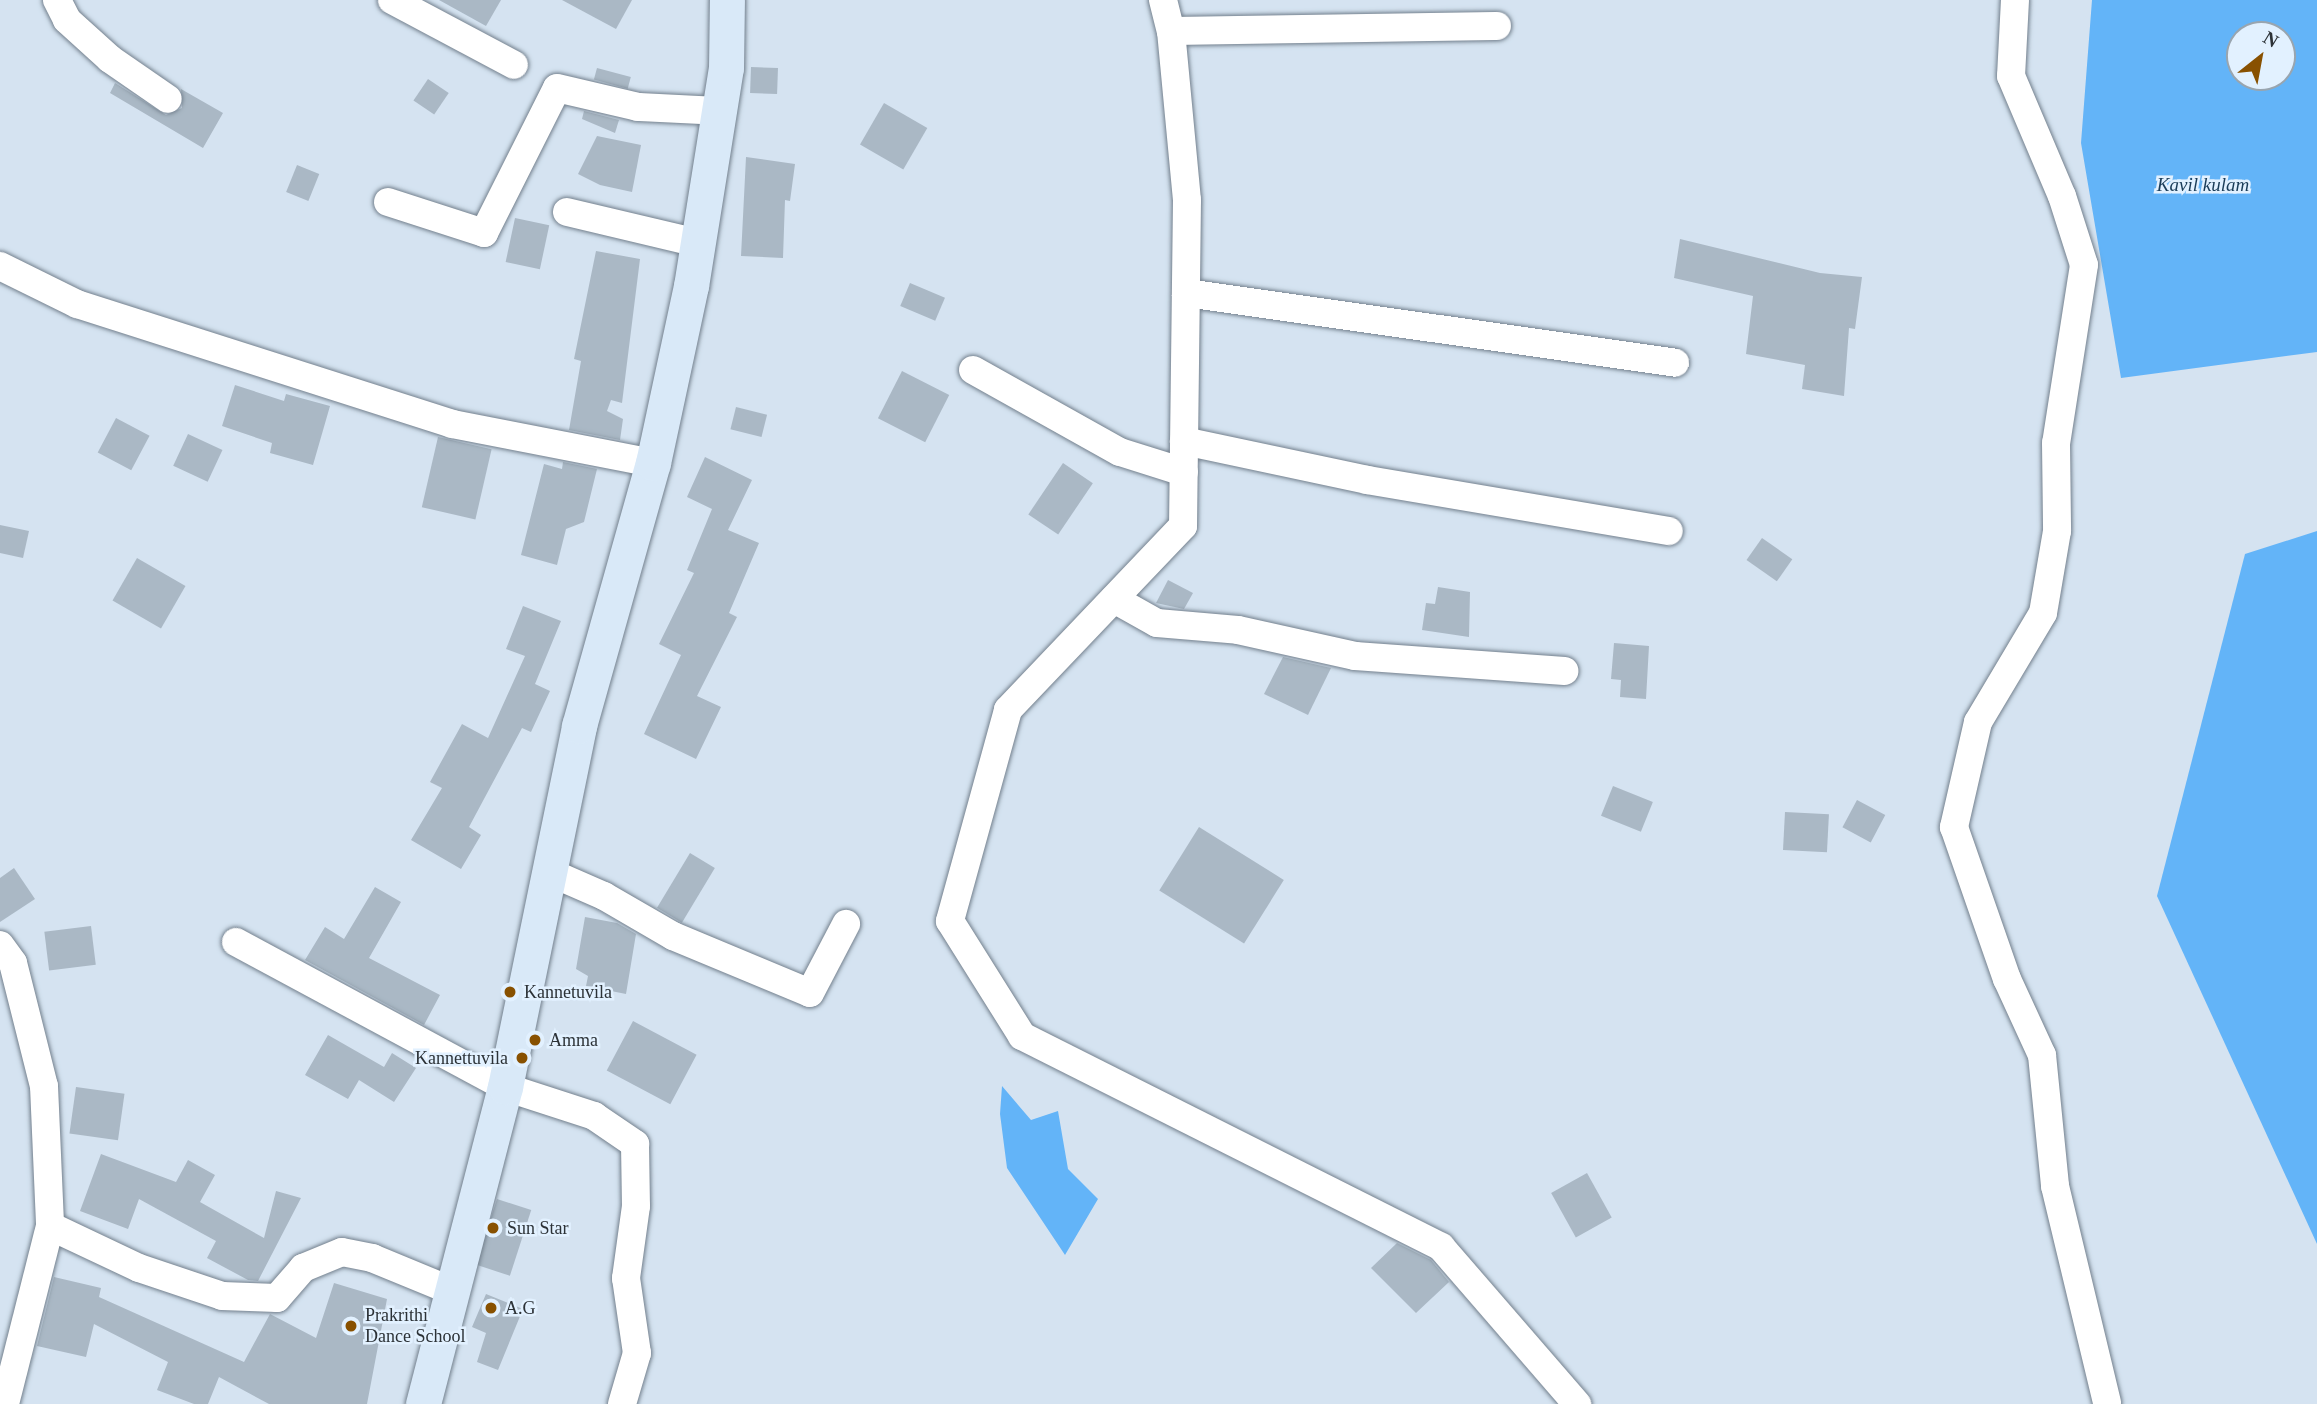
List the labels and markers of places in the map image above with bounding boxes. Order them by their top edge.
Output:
place label: Kannetuvila [524,981,612,1003]
marker: Kannetuvila [502,984,518,1000]
place label: Amma [549,1029,598,1051]
marker: Amma [527,1032,543,1048]
place label: Kannettuvila [415,1047,508,1069]
marker: Kannettuvila [514,1050,530,1066]
place label: Sun Star [507,1217,569,1239]
marker: Sun Star [485,1220,501,1236]
place label: A.G [505,1297,535,1319]
marker: A.G [483,1300,499,1316]
place label: Prakrithi Dance School [365,1305,465,1348]
marker: Prakrithi Dance School [343,1318,359,1334]

